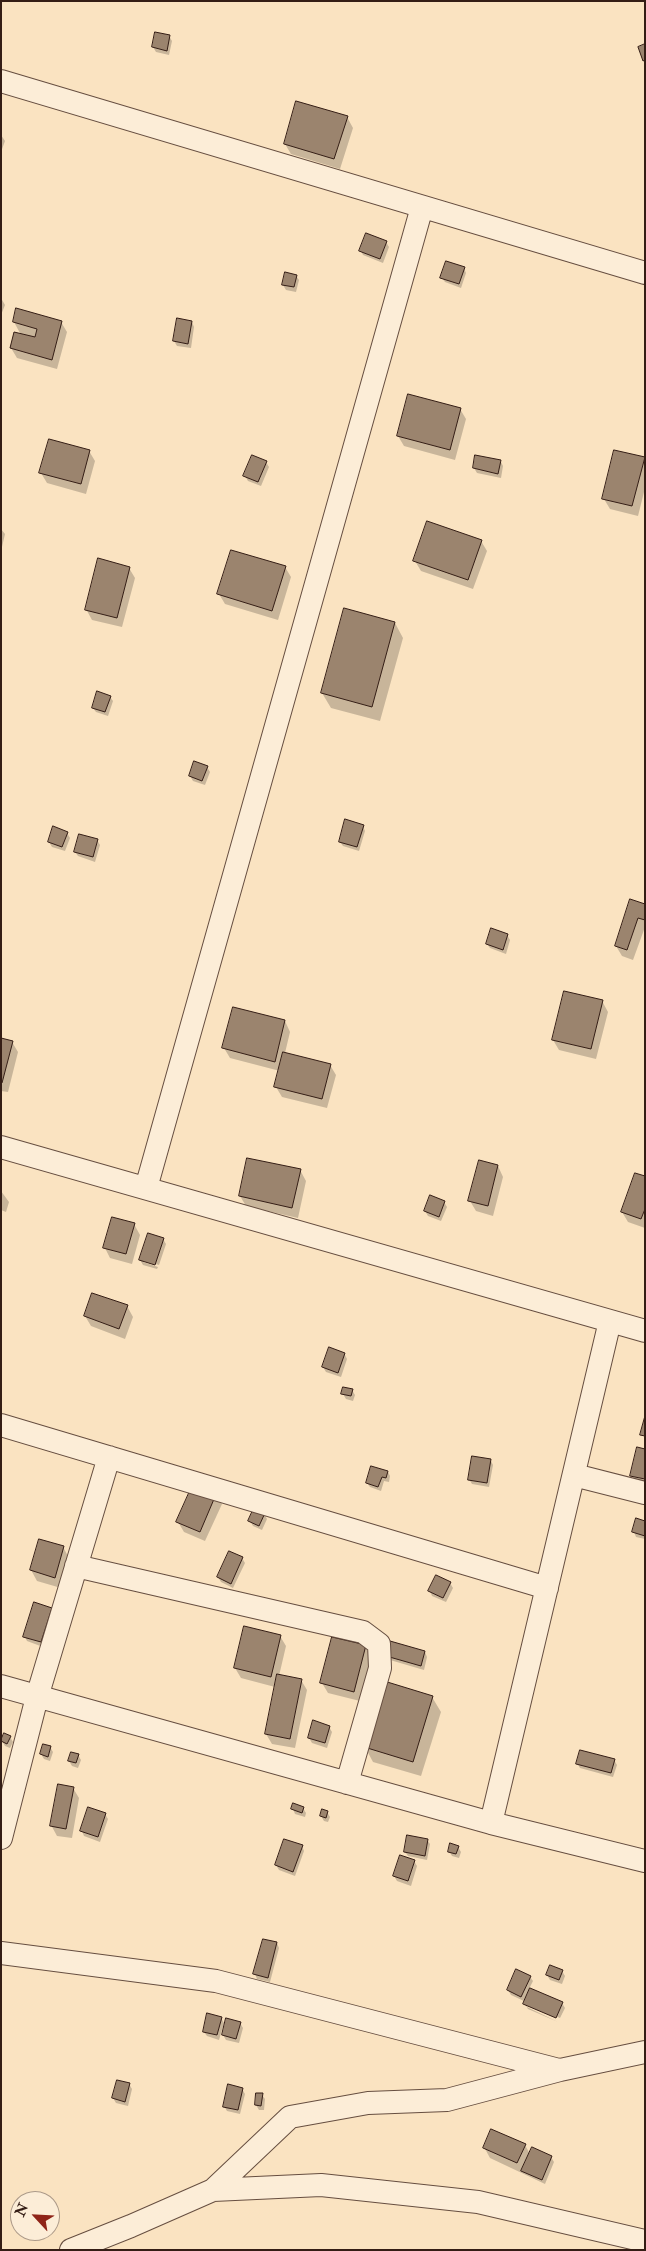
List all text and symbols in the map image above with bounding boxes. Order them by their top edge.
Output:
north arrow [10,2191,60,2241]
text: N [12,2201,32,2219]

